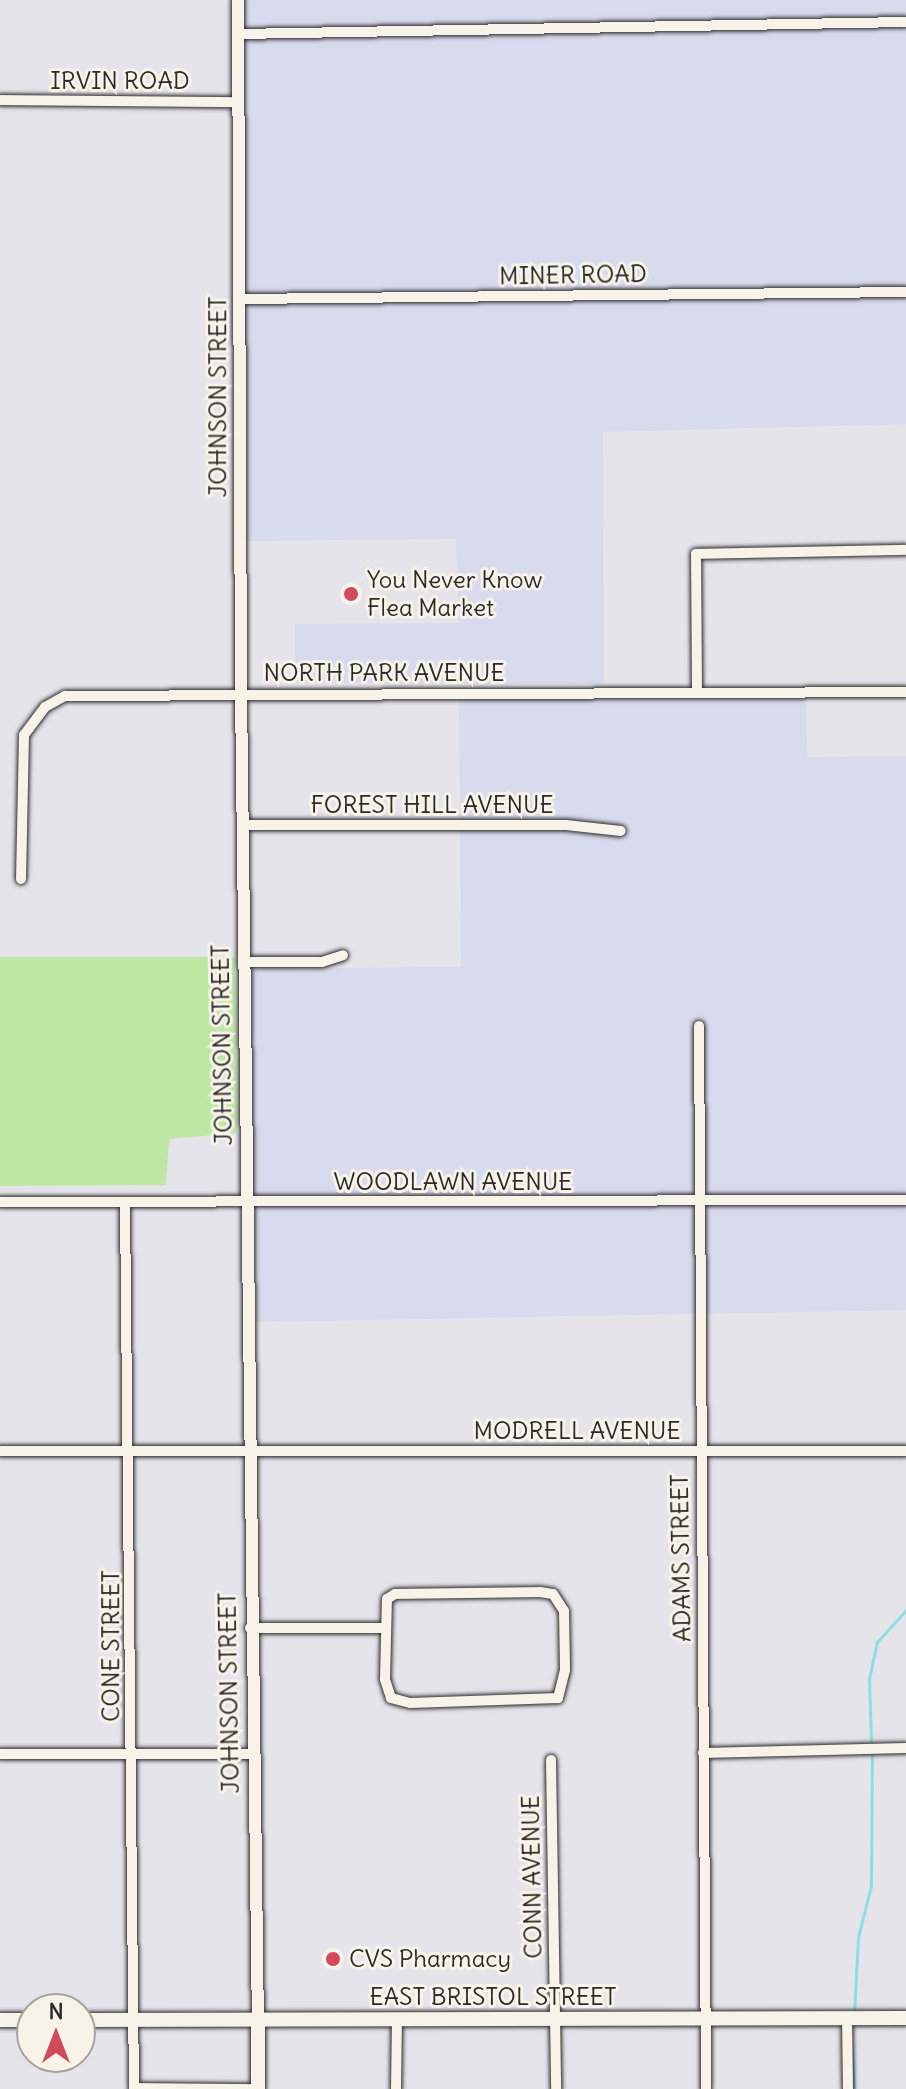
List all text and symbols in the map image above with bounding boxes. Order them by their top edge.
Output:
street label: IRVIN ROAD [50,67,190,95]
street label: MINER ROAD [499,259,647,291]
street label: JOHNSON STREET [204,297,232,497]
place label: You Never Know Flea Market [367,566,542,622]
marker: You Never Know Flea Market [342,585,360,603]
street label: NORTH PARK AVENUE [263,659,505,687]
street label: FOREST HILL AVENUE [310,791,554,819]
street label: JOHNSON STREET [206,944,238,1146]
street label: WOODLAWN AVENUE [334,1168,572,1196]
street label: MODRELL AVENUE [473,1417,681,1445]
street label: ADAMS STREET [665,1474,697,1642]
street label: CONE STREET [97,1570,125,1722]
street label: JOHNSON STREET [213,1592,245,1794]
street label: CONN AVENUE [516,1795,548,1959]
place label: CVS Pharmacy [349,1945,511,1973]
marker: CVS Pharmacy [324,1950,342,1968]
street label: EAST BRISTOL STREET [370,1983,616,2011]
north arrow [16,1993,96,2073]
text: N [48,1997,64,2025]

